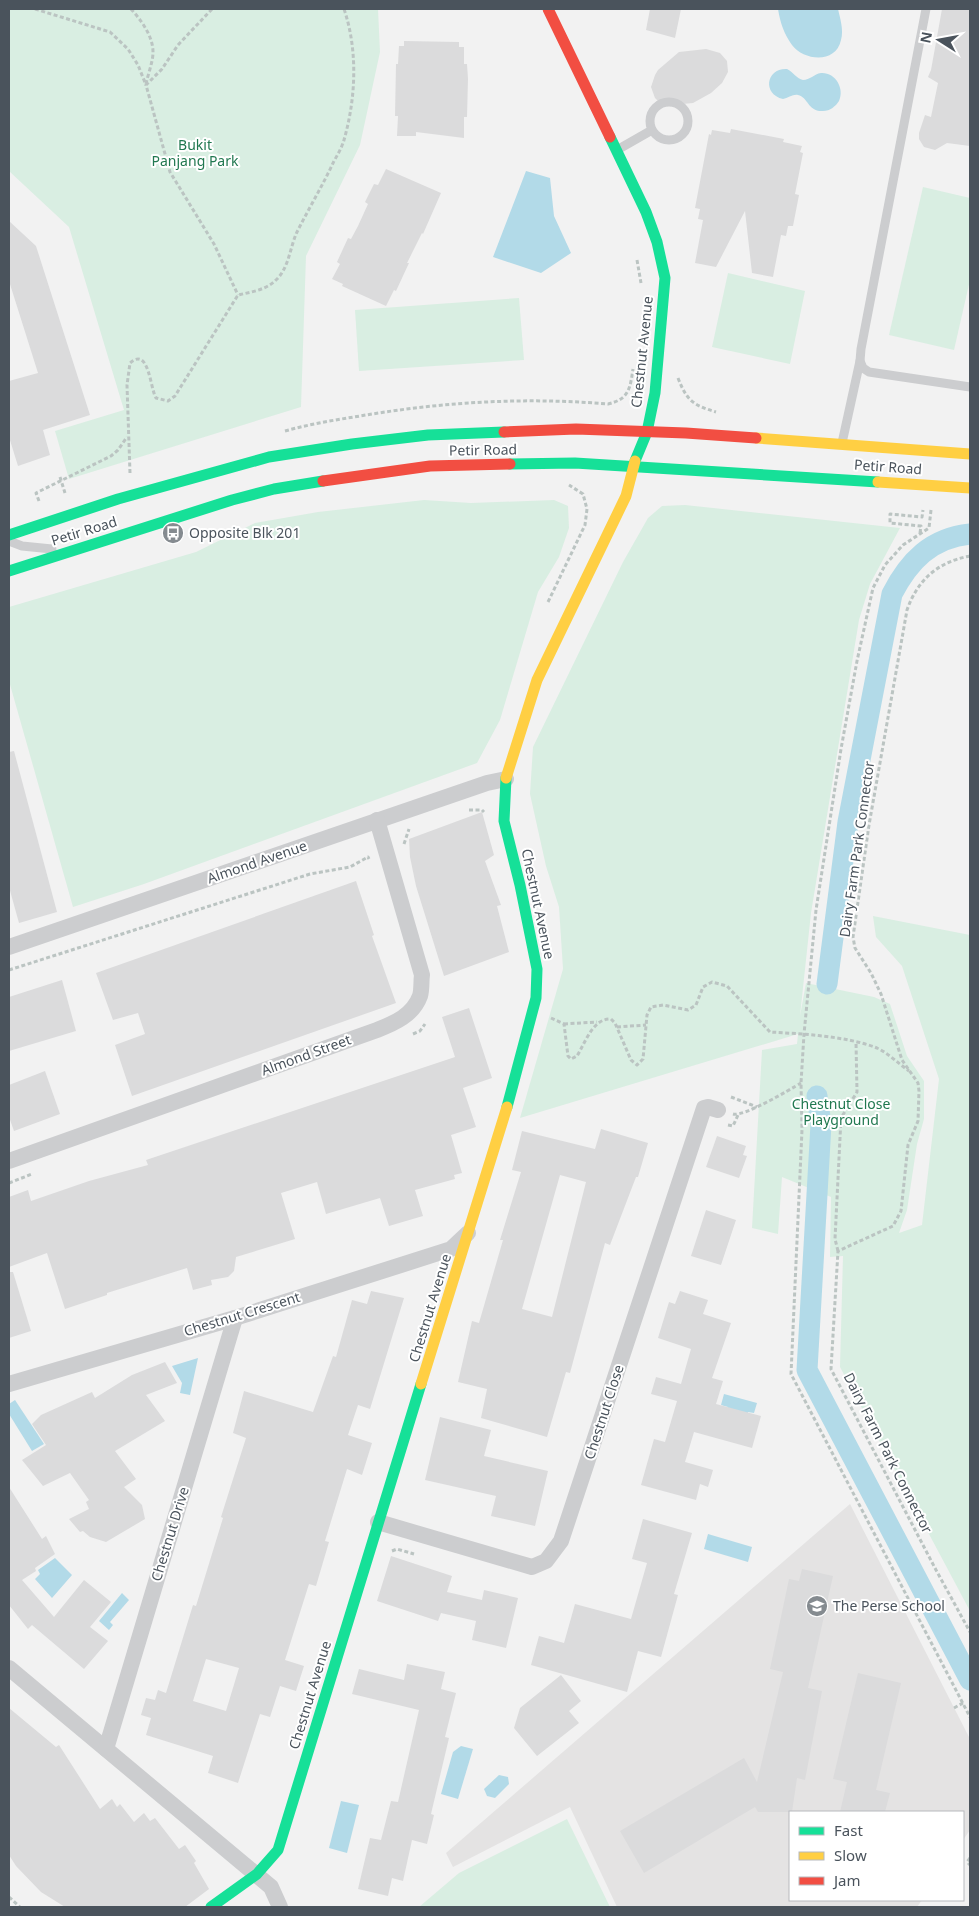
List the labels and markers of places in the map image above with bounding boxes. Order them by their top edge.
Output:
bus stop icon: Opposite Blk 201 [161,521,185,545]
place label: Opposite Blk 201 [189,523,300,542]
school or university icon: The Perse School [805,1594,829,1618]
place label: The Perse School [833,1596,945,1615]

